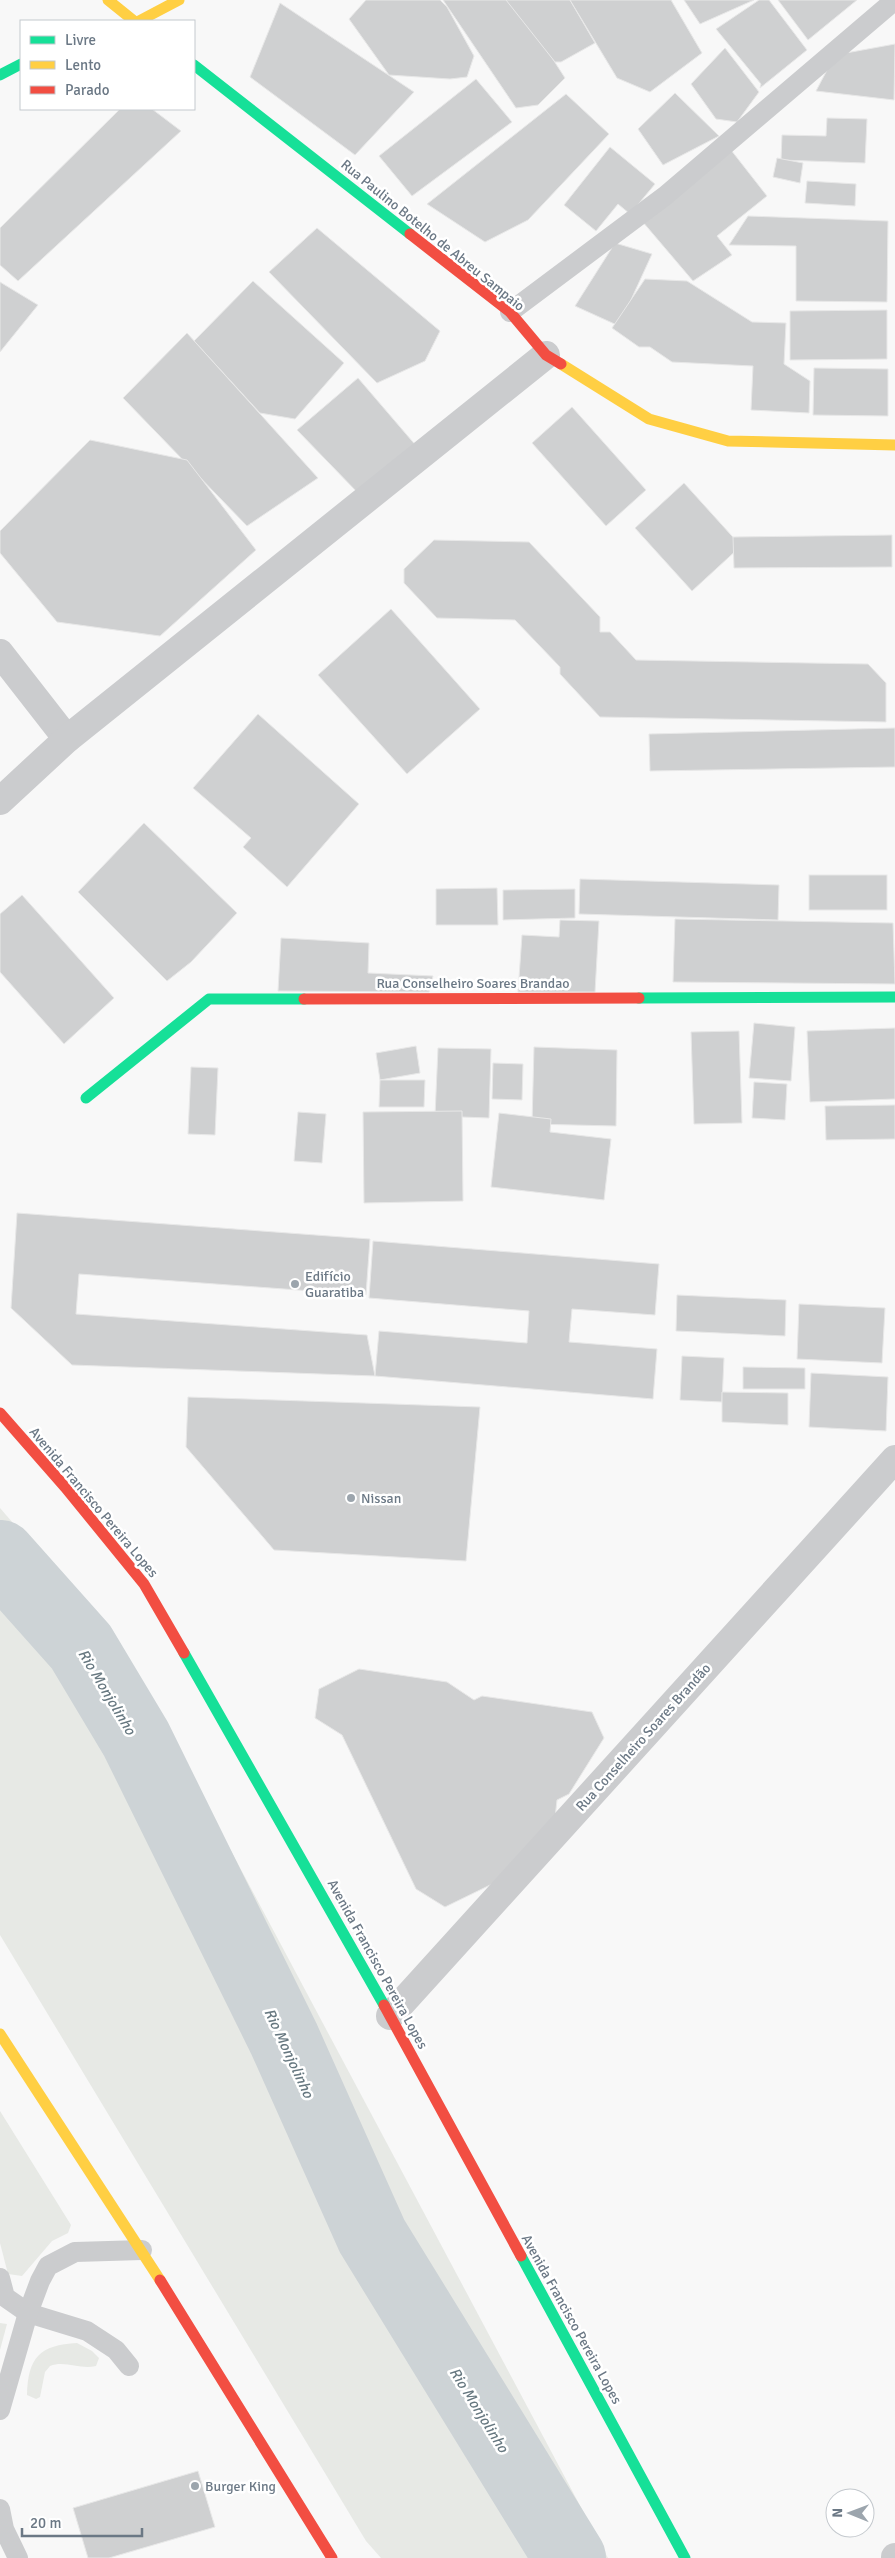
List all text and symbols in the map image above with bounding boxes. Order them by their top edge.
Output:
legend [20,20,195,110]
text: Livre [65,31,96,49]
text: Lento [65,56,101,74]
text: Parado [65,81,110,99]
street label: Rua Paulino Botelho de Abreu Sampaio [337,156,528,315]
street label: Rua Conselheiro Soares Brandao [376,975,570,992]
place label: Edifício Guaratiba [305,1268,364,1301]
marker: Edifício Guaratiba [289,1278,301,1290]
street label: Avenida Francisco Pereira Lopes [26,1424,162,1581]
place label: Nissan [361,1490,401,1507]
marker: Nissan [345,1492,357,1504]
water label: Rio Monjolinho [74,1646,140,1739]
street label: Rua Conselheiro Soares Brandão [572,1660,714,1815]
street label: Avenida Francisco Pereira Lopes [324,1877,431,2052]
water label: Rio Monjolinho [260,2005,318,2102]
street label: Avenida Francisco Pereira Lopes [518,2232,625,2407]
water label: Rio Monjolinho [446,2364,513,2457]
place label: Burger King [205,2478,276,2495]
marker: Burger King [189,2480,201,2492]
north arrow [825,2488,875,2538]
scale bar [22,2506,142,2538]
text: N [829,2508,846,2518]
text: 20 m [30,2514,61,2532]

